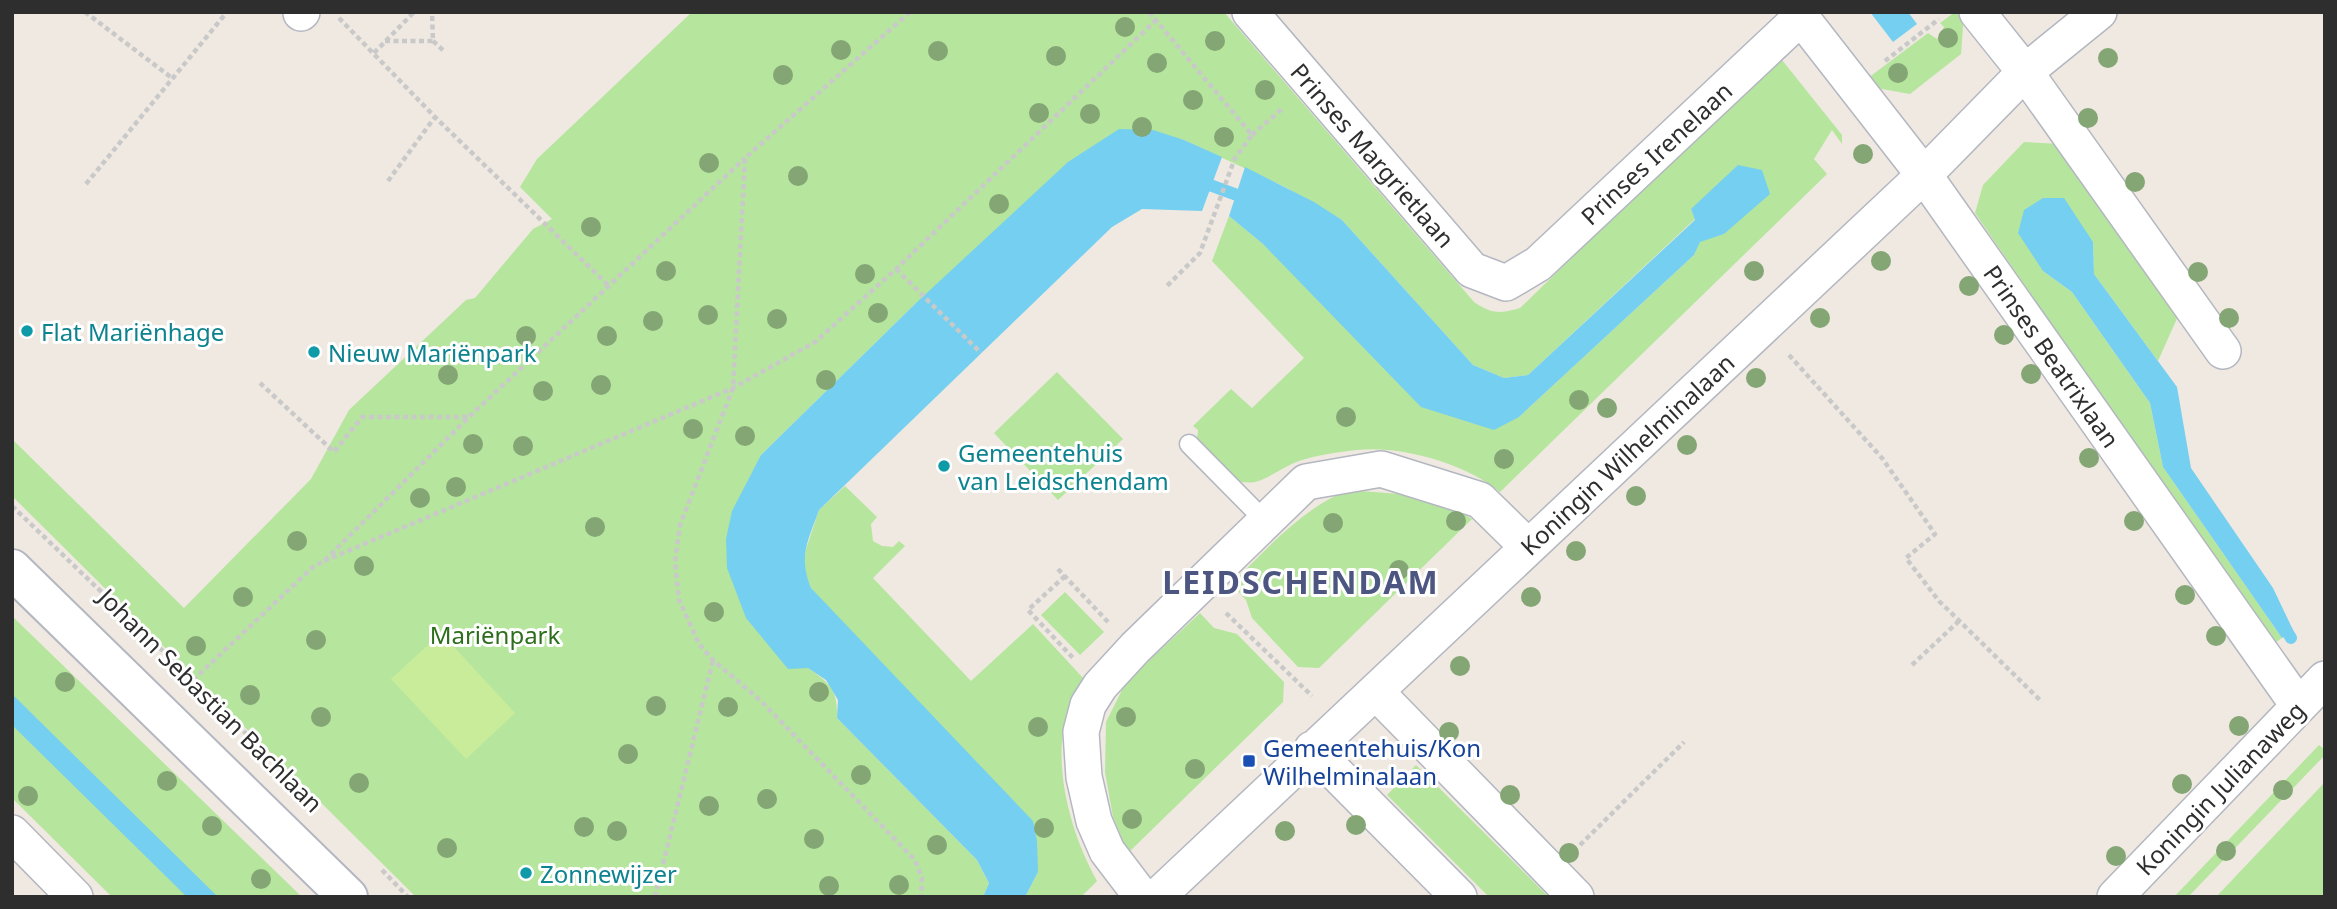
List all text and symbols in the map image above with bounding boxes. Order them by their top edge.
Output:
street label: Prinses Margrietlaan [1284,56,1462,254]
street label: Prinses Irenelaan [1573,74,1739,232]
street label: Prinses Beatrixlaan [1976,258,2128,454]
place label: Flat Mariënhage [41,315,224,348]
marker: Flat Mariënhage [19,323,35,339]
place label: Nieuw Mariënpark [328,336,537,369]
marker: Nieuw Mariënpark [306,344,322,360]
street label: Koningin Wilhelminalaan [1513,346,1741,562]
place label: Gemeentehuis van Leidschendam [958,436,1169,497]
marker: Gemeentehuis van Leidschendam [936,458,952,474]
district label: LEIDSCHENDAM [1162,560,1440,603]
street label: Johann Sebastian Bachlaan [90,579,330,819]
park label: Mariënpark [430,618,561,651]
street label: Koningin Julianaweg [2128,694,2312,882]
place label: Gemeentehuis/Kon Wilhelminalaan [1263,731,1481,792]
marker: Gemeentehuis/Kon Wilhelminalaan [1241,753,1257,769]
place label: Zonnewijzer [540,857,677,890]
marker: Zonnewijzer [518,865,534,881]

